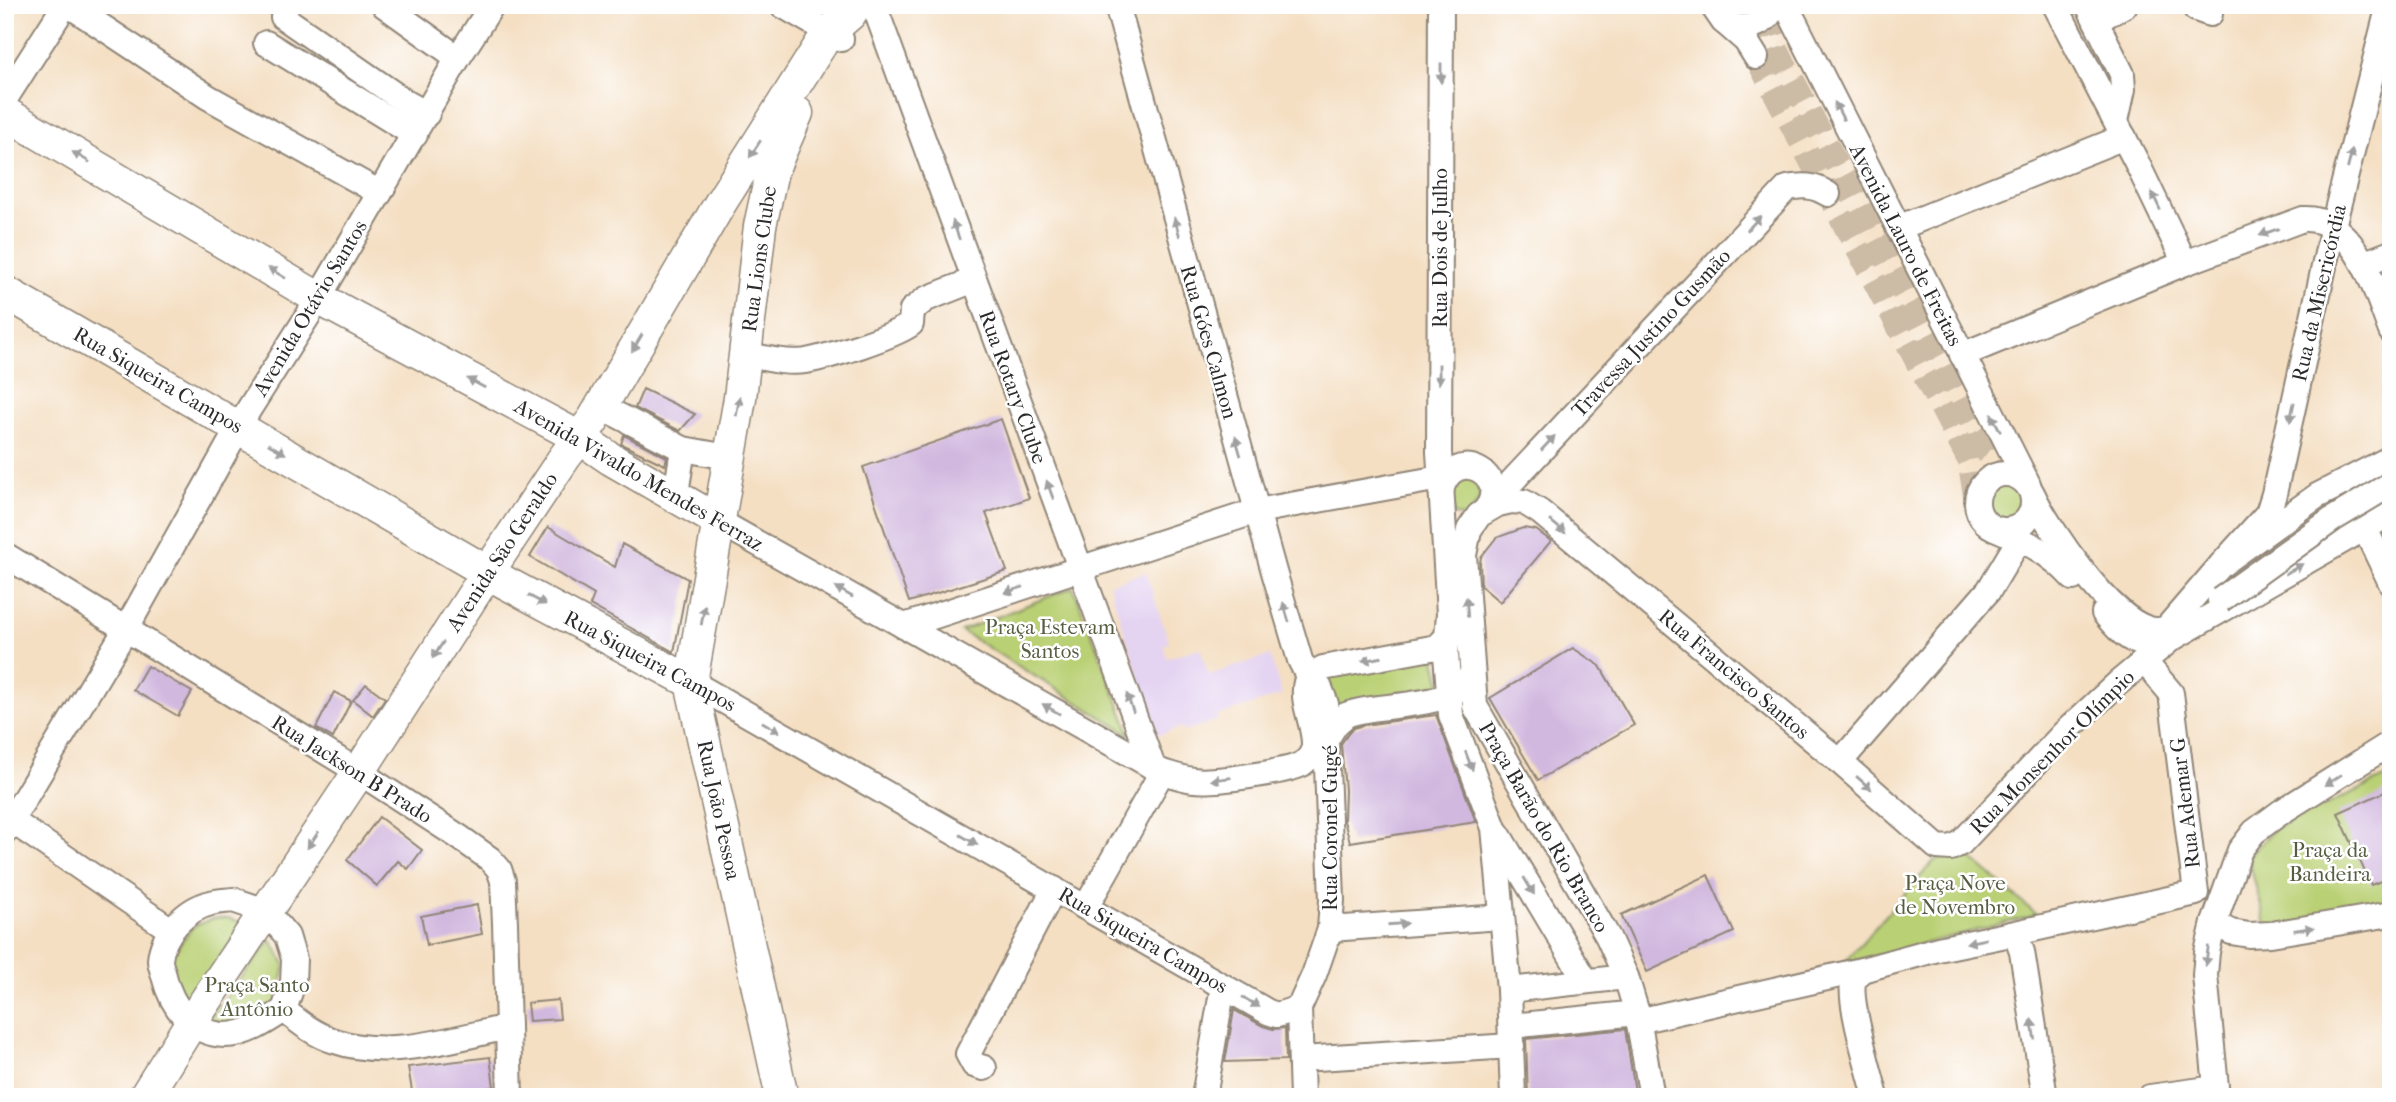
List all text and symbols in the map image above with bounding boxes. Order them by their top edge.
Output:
one-way arrow [1435,63,1447,85]
one-way arrow [1833,101,1844,121]
one-way arrow [749,139,762,159]
street label: Avenida Lauro de Freitas [1844,139,1968,350]
one-way arrow [2345,148,2356,170]
one-way arrow [72,151,91,163]
street label: Rua Dois de Julho [1428,168,1452,328]
street label: Rua Lions Clube [737,184,781,334]
one-way arrow [2150,191,2161,211]
street label: Rua da Misericórdia [2287,202,2351,384]
street label: Avenida Otávio Santos [247,215,372,401]
one-way arrow [1745,215,1761,232]
one-way arrow [1172,216,1182,237]
one-way arrow [950,220,961,241]
one-way arrow [2258,227,2279,238]
street label: Travessa Justino Gusmão [1567,244,1735,422]
street label: Rua Góes Calmon [1176,262,1242,422]
one-way arrow [267,267,286,280]
street label: Rua Rotary Clube [974,307,1052,467]
street label: Rua Siqueira Campos [69,322,247,438]
one-way arrow [631,334,643,353]
one-way arrow [1433,364,1445,386]
one-way arrow [467,377,486,389]
street label: Avenida Vivaldo Mendes Ferraz [509,393,768,556]
one-way arrow [733,395,744,417]
one-way arrow [2287,401,2298,423]
one-way arrow [1991,413,2002,433]
one-way arrow [1233,435,1243,456]
one-way arrow [1539,435,1555,452]
one-way arrow [267,442,286,455]
street label: Avenida São Geraldo [441,468,562,637]
one-way arrow [1044,479,1055,500]
one-way arrow [1548,519,1566,534]
one-way arrow [2284,563,2304,575]
one-way arrow [835,586,854,598]
one-way arrow [1004,586,1025,596]
one-way arrow [527,594,547,605]
one-way arrow [1462,596,1473,618]
one-way arrow [1280,601,1290,622]
one-way arrow [698,604,709,626]
street label: Rua Francisco Santos [1654,604,1814,744]
street label: Rua Siqueira Campos [560,605,740,717]
park label: Praça Estevam Santos [985,615,1116,663]
one-way arrow [432,640,445,659]
one-way arrow [1360,654,1382,665]
street label: Rua Monsenhor Olímpio [1965,665,2139,839]
one-way arrow [1124,693,1135,714]
one-way arrow [1041,704,1061,716]
street label: Rua Jackson B Prado [267,710,437,828]
street label: Praça Barão do Rio Branco [1474,717,1614,937]
one-way arrow [762,721,781,733]
street label: Rua Ademar G [2165,736,2205,870]
street label: Rua João Pessoa [692,738,746,882]
street label: Rua Coronel Gugé [1318,745,1342,911]
one-way arrow [1464,751,1475,772]
one-way arrow [1210,773,1232,784]
one-way arrow [2323,773,2343,786]
one-way arrow [1855,775,1872,790]
one-way arrow [307,830,320,850]
one-way arrow [959,834,978,846]
park label: Praça da Bandeira [2289,838,2371,886]
park label: Praça Nove de Novembro [1895,871,2015,919]
one-way arrow [1523,877,1536,896]
street label: Rua Siqueira Campos [1054,882,1232,998]
one-way arrow [1387,918,1409,929]
one-way arrow [2293,923,2315,934]
one-way arrow [1965,936,1987,947]
one-way arrow [2202,945,2213,967]
park label: Praça Santo Antônio [204,973,310,1021]
one-way arrow [1242,996,1261,1008]
one-way arrow [2027,1018,2038,1040]

